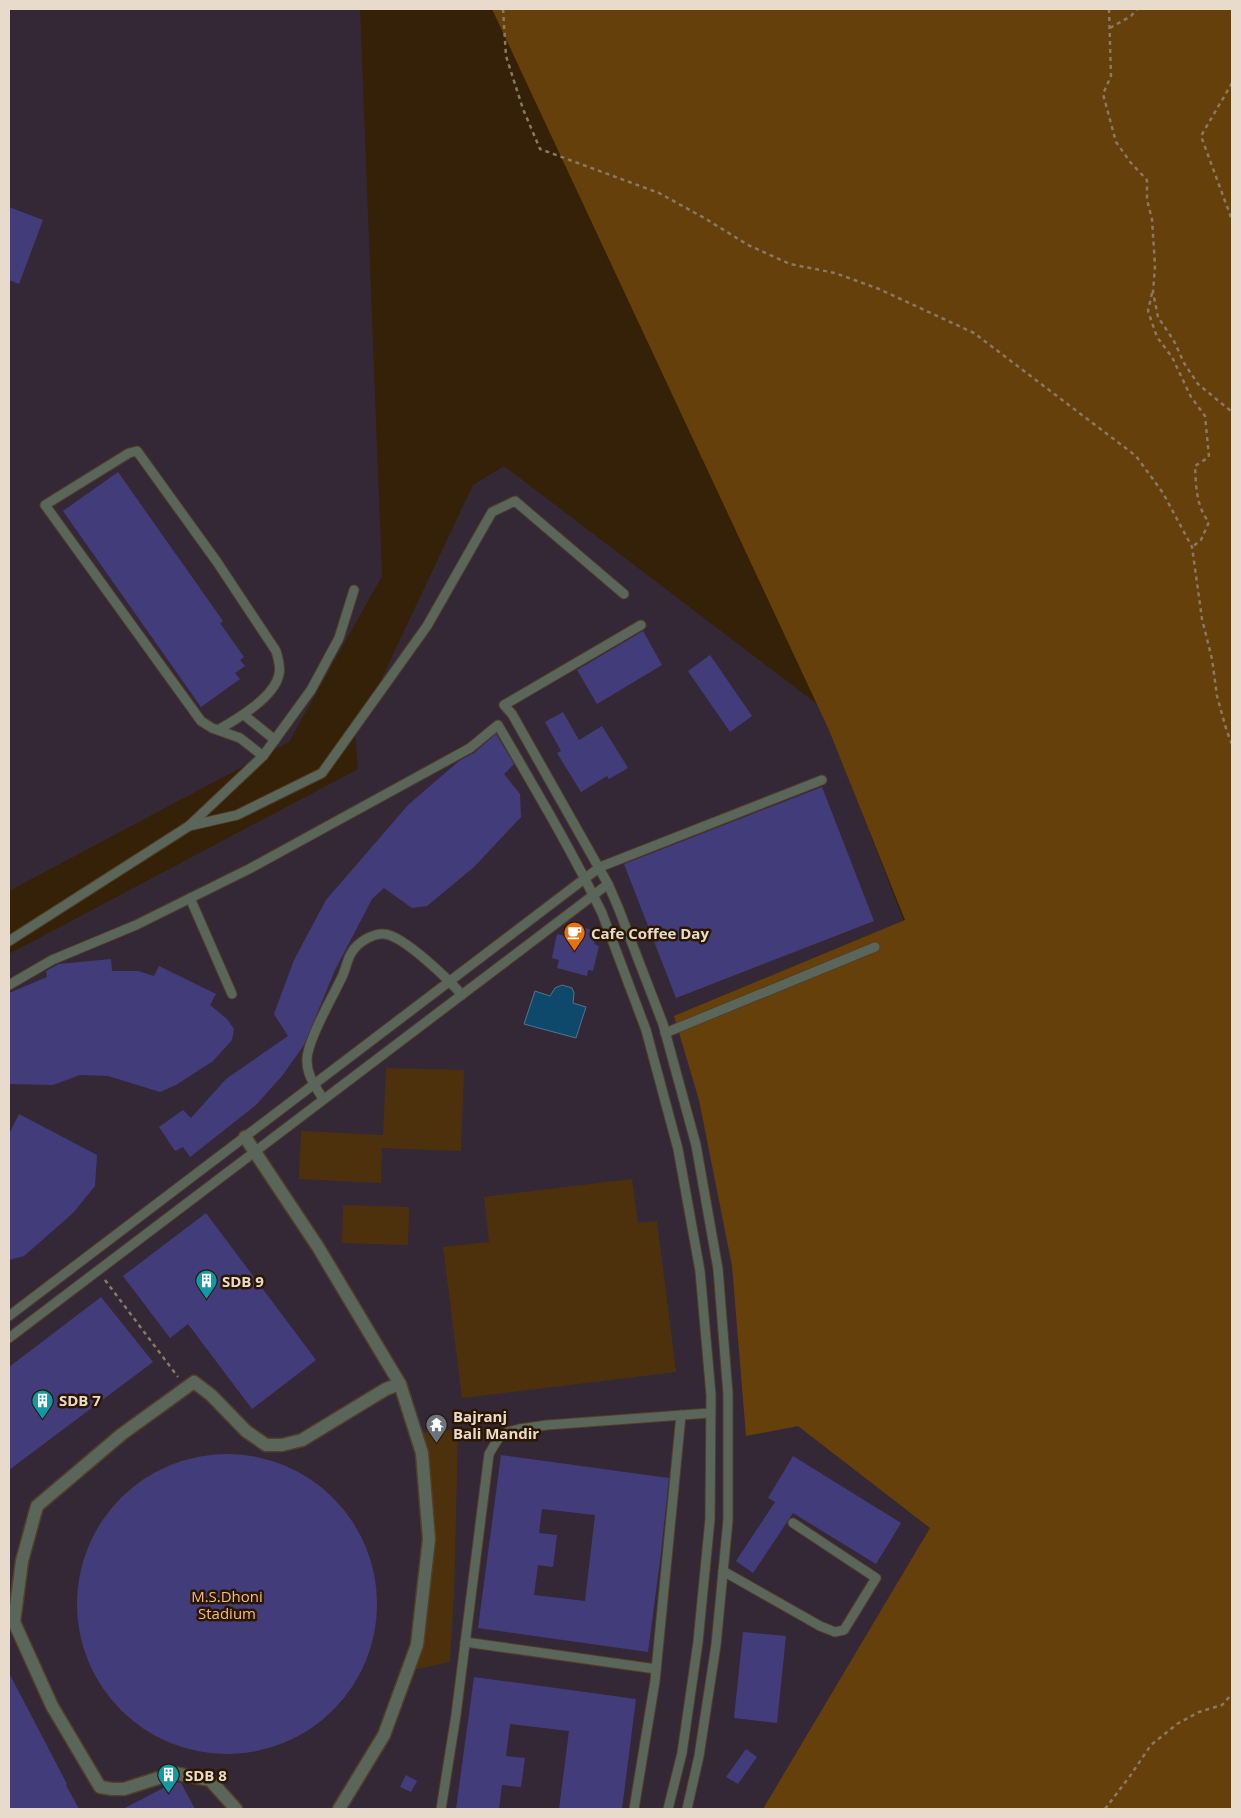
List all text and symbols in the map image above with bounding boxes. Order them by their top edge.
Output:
cafe icon: Cafe Coffee Day [563,921,587,952]
place label: Cafe Coffee Day [591,923,709,943]
building icon: SDB 9 [194,1269,218,1300]
place label: SDB 9 [222,1271,264,1291]
building icon: SDB 7 [31,1388,55,1419]
place label: SDB 7 [59,1390,101,1410]
place label: Bajranj Bali Mandir [453,1406,539,1443]
temple icon: Bajranj Bali Mandir [425,1413,449,1444]
park label: M.S.Dhoni Stadium [191,1586,263,1623]
building icon: SDB 8 [157,1763,181,1794]
place label: SDB 8 [185,1765,227,1785]

